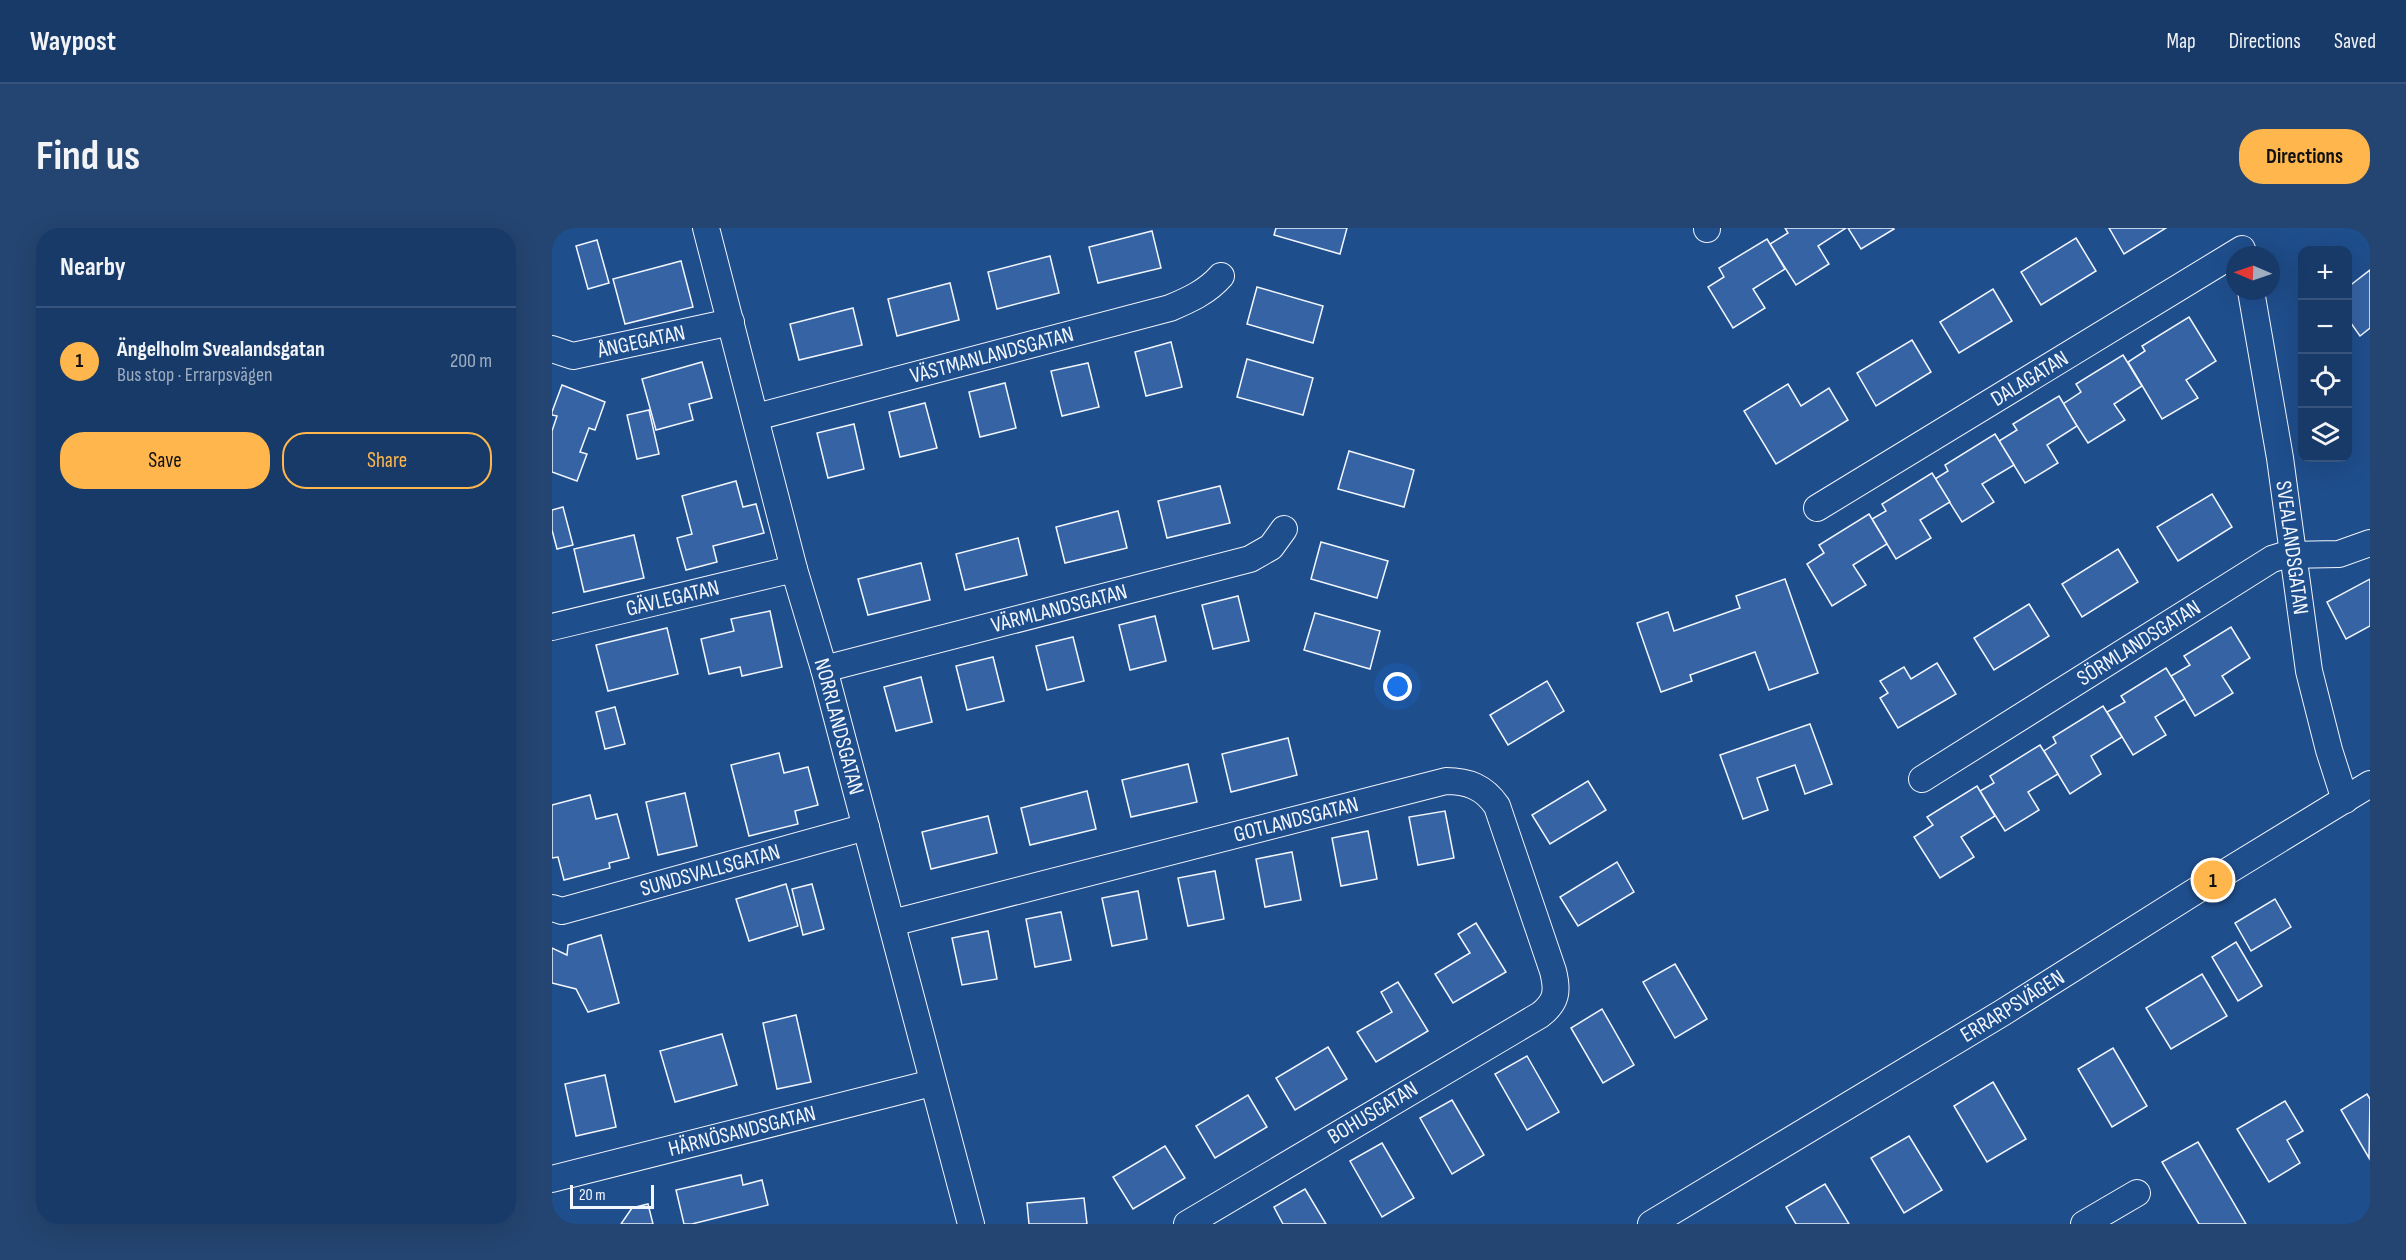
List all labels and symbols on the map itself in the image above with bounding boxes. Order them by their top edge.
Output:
north arrow [2226,246,2280,300]
street label: ÅNGEGATAN [594,319,687,364]
street label: VÄSTMANLANDSGATAN [907,320,1077,389]
street label: DALAGATAN [1986,345,2073,412]
street label: SVEALANDSGATAN [2270,479,2315,616]
street label: GÄVLEGATAN [623,574,722,622]
street label: VÄRMLANDSGATAN [988,578,1130,639]
street label: SÖRMLANDSGATAN [2072,594,2206,692]
street label: NORRLANDSGATAN [808,655,870,797]
your location [1383,672,1412,701]
street label: GOTLANDSGATAN [1231,791,1361,848]
street label: SUNDSVALLSGATAN [637,838,783,902]
pin: 1 [2194,858,2232,902]
street label: ERRARPSVÄGEN [1955,964,2069,1048]
street label: BOHUSGATAN [1323,1076,1423,1150]
street label: HÄRNÖSANDSGATAN [665,1099,819,1163]
scale bar [570,1182,654,1210]

